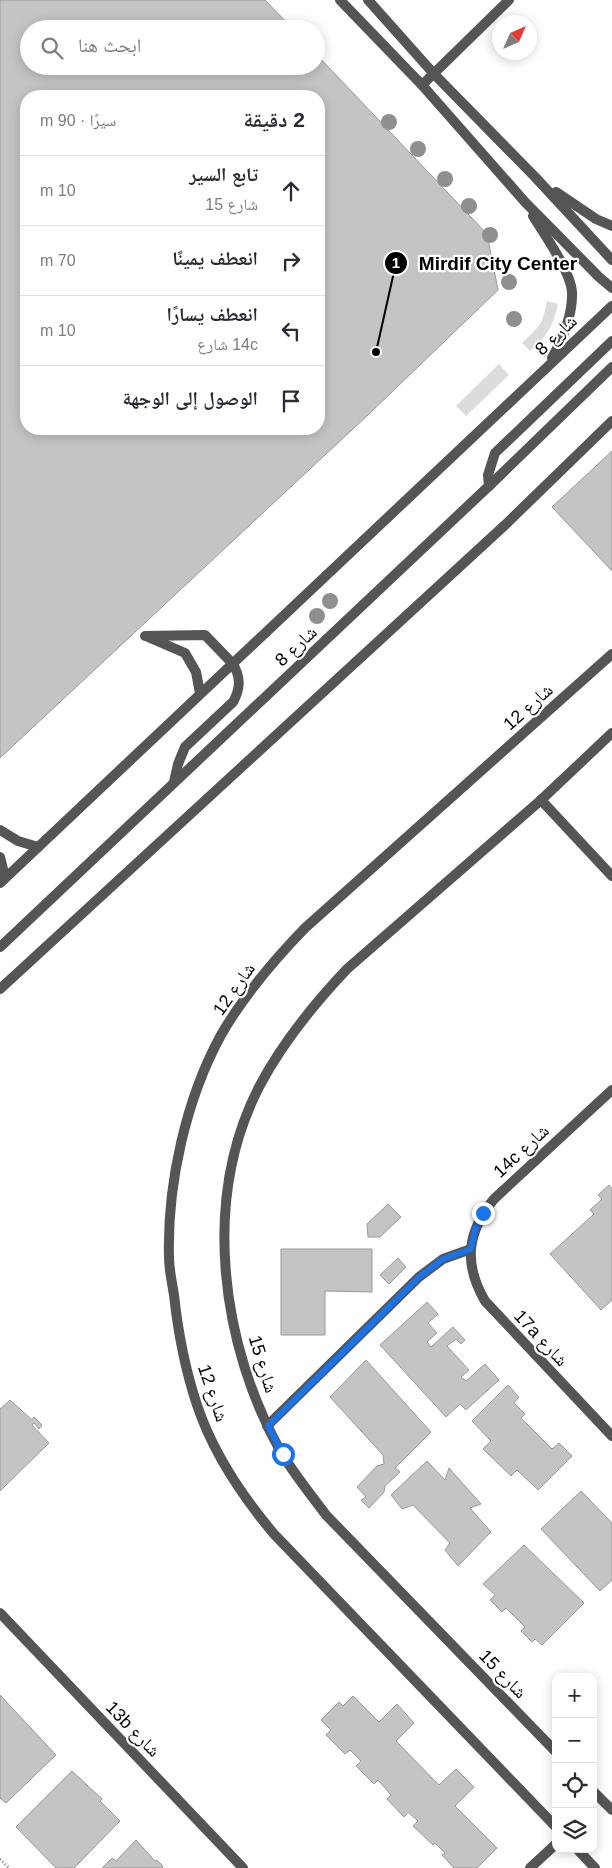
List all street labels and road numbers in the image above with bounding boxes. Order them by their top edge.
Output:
street label: شارع 8 [531,311,582,360]
street label: شارع 8 [271,622,322,671]
street label: شارع 12 [499,680,557,735]
street label: شارع 12 [209,959,260,1020]
street label: 14c شارع [489,1120,553,1182]
street label: 17a شارع [509,1306,572,1371]
street label: شارع 15 [244,1333,281,1396]
street label: شارع 12 [193,1362,232,1425]
street label: شارع 15 [475,1646,531,1703]
street label: 13b شارع [101,1697,164,1762]

